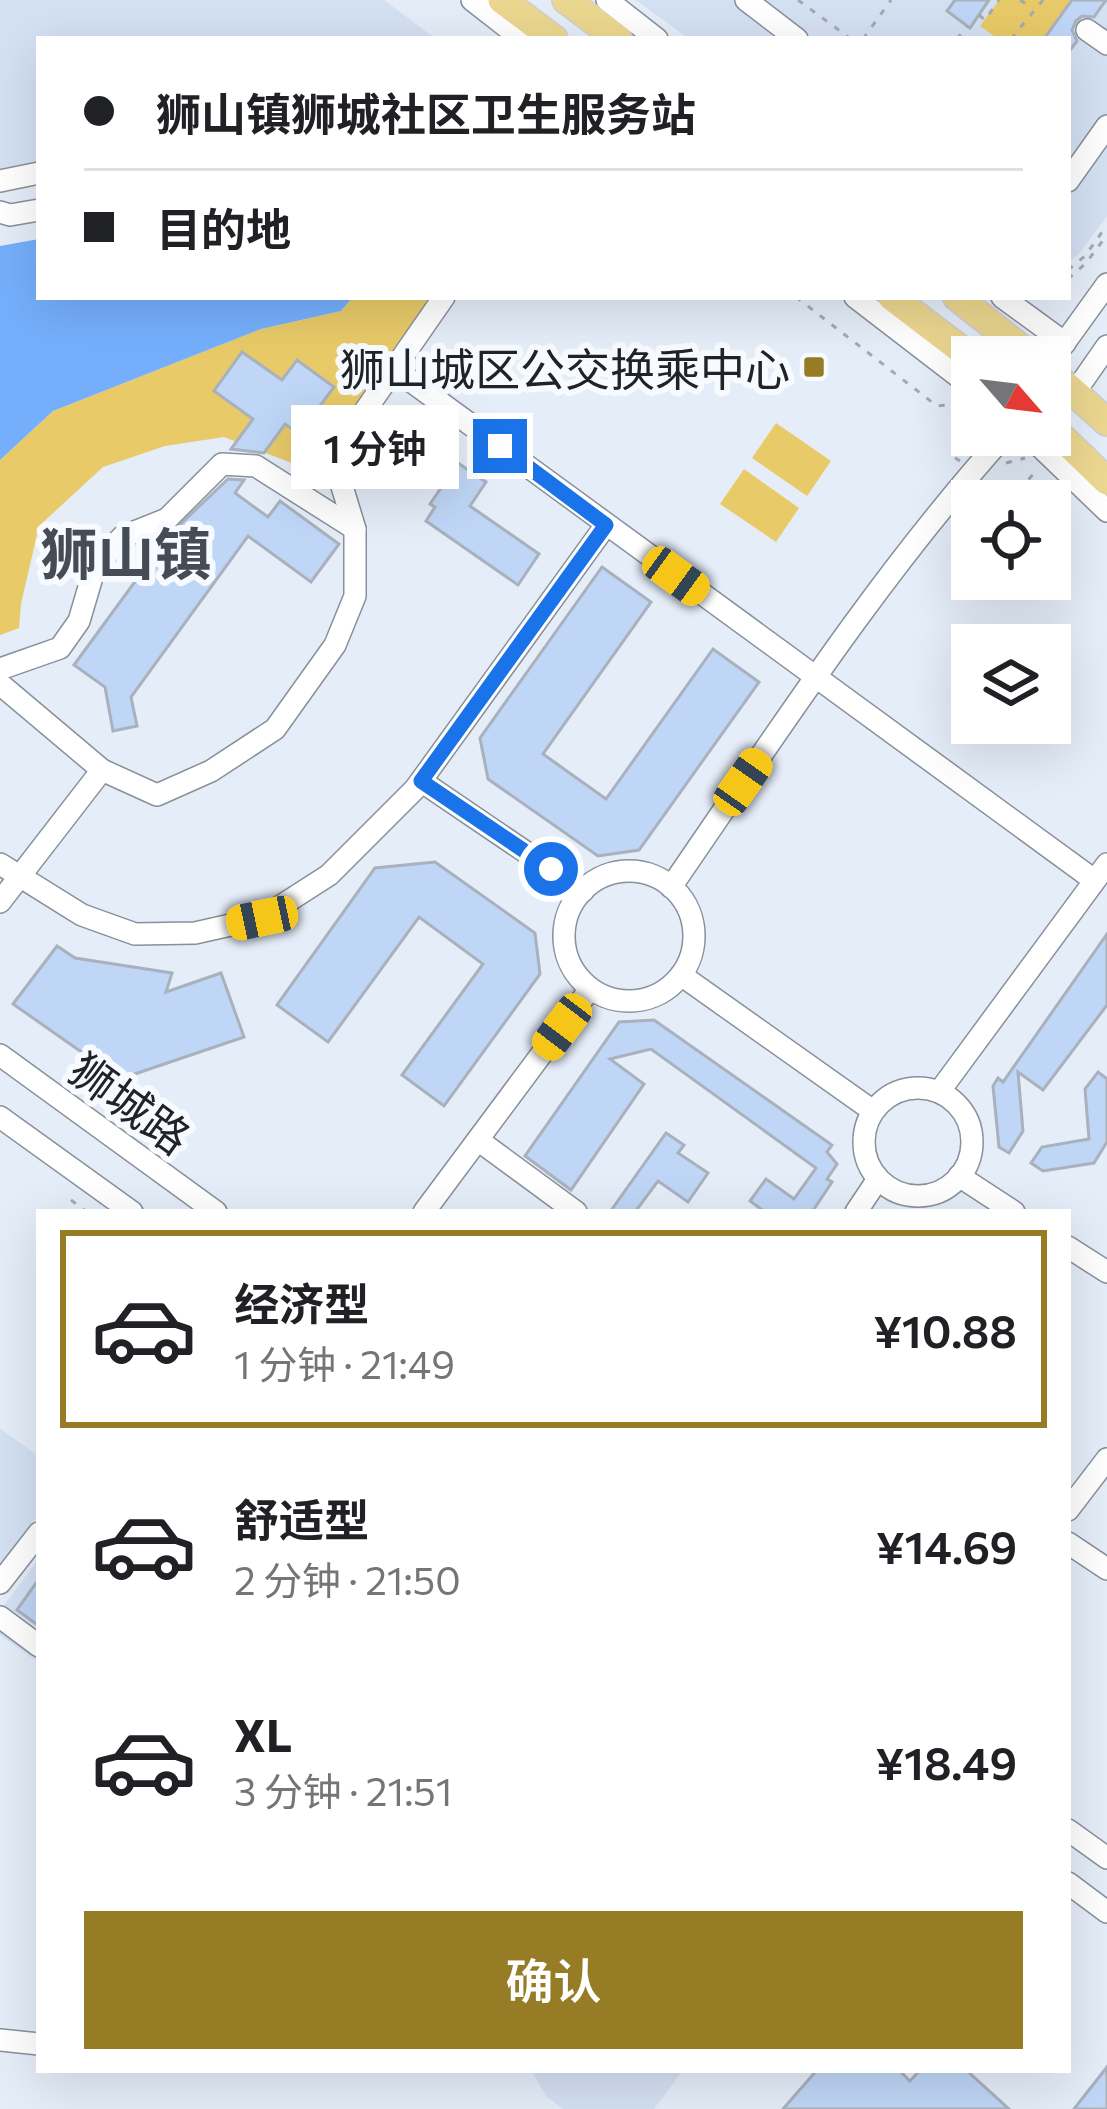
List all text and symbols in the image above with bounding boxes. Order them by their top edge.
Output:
text: 狮山镇狮城社区卫生服务站 [156,85,696,140]
text: 目的地 [156,200,291,255]
north arrow [951,336,1071,456]
map controls [951,336,1071,744]
place label: 狮山城区公交换乘中心 [340,340,790,395]
marker: 狮山城区公交换乘中心 [801,354,827,380]
callout: 1 分钟 [290,404,458,488]
route end [473,419,527,473]
text: 1 分钟 [324,423,426,471]
button: locate [951,480,1071,600]
district label: 狮山镇 [41,517,212,587]
car [636,540,716,612]
button: layers [951,624,1071,744]
car [708,742,778,822]
route start [524,842,578,896]
car [223,893,301,943]
car [526,987,598,1067]
street label: 狮城路 [60,1040,202,1164]
icon: car [90,1275,198,1383]
text: 经济型 [234,1275,369,1330]
text: ¥10.88 [873,1302,1017,1357]
text: 1 分钟 · 21:49 [234,1339,455,1387]
icon: car [90,1491,198,1599]
text: 舒适型 [234,1491,369,1546]
text: ¥14.69 [876,1518,1017,1573]
text: 2 分钟 · 21:50 [234,1555,461,1603]
text: XL [234,1706,292,1761]
icon: car [90,1707,198,1815]
text: ¥18.49 [876,1734,1017,1789]
text: 3 分钟 · 21:51 [234,1766,452,1814]
button: 确认 [84,1911,1023,2049]

